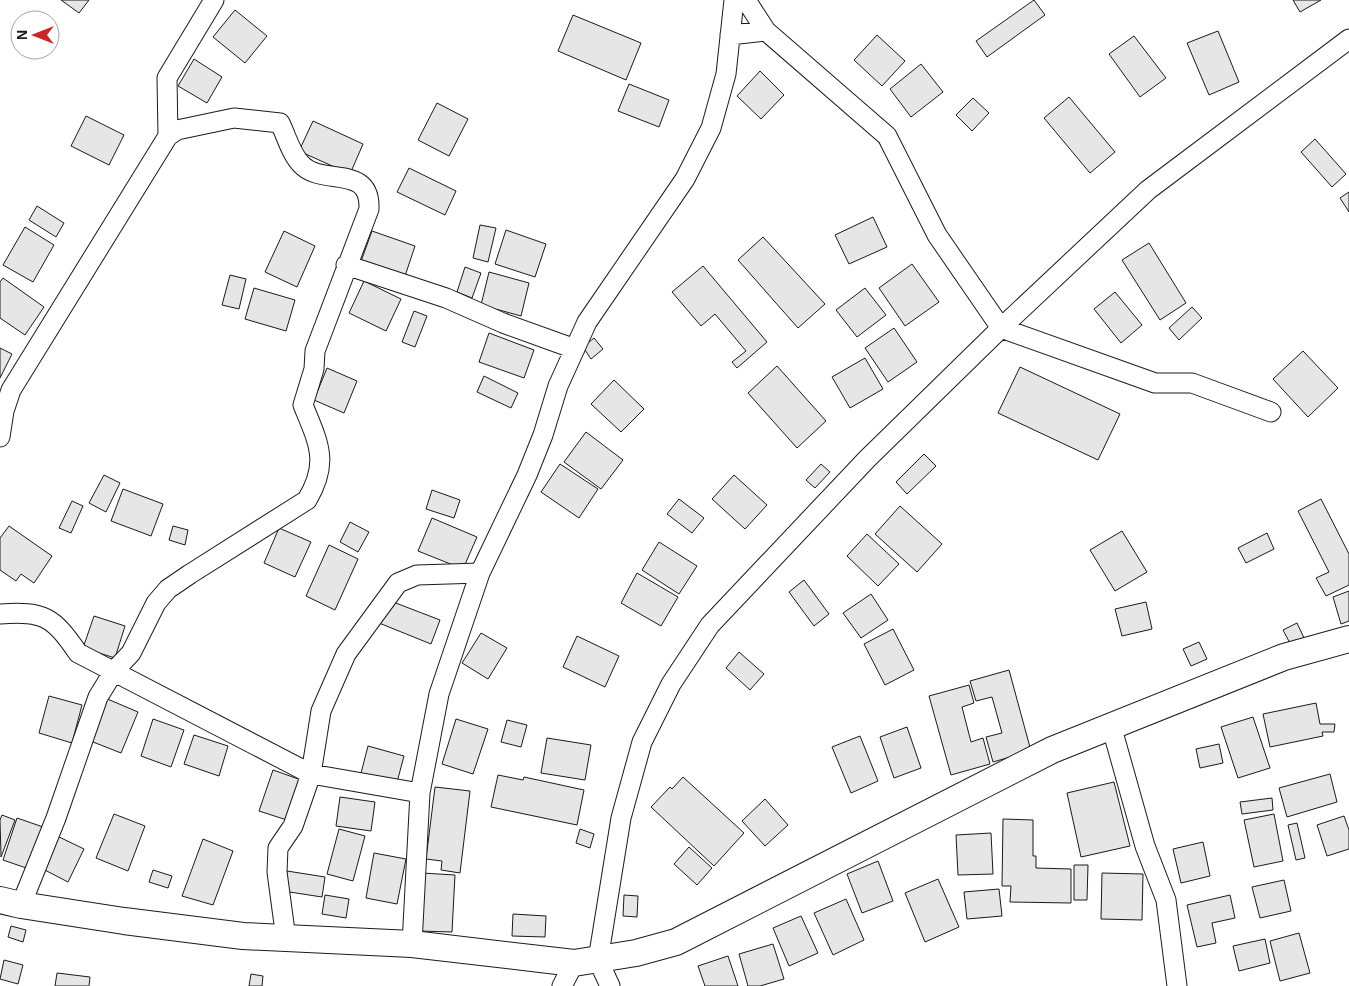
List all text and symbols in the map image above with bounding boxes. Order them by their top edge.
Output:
north arrow [10,10,60,60]
text: N [14,30,30,40]

